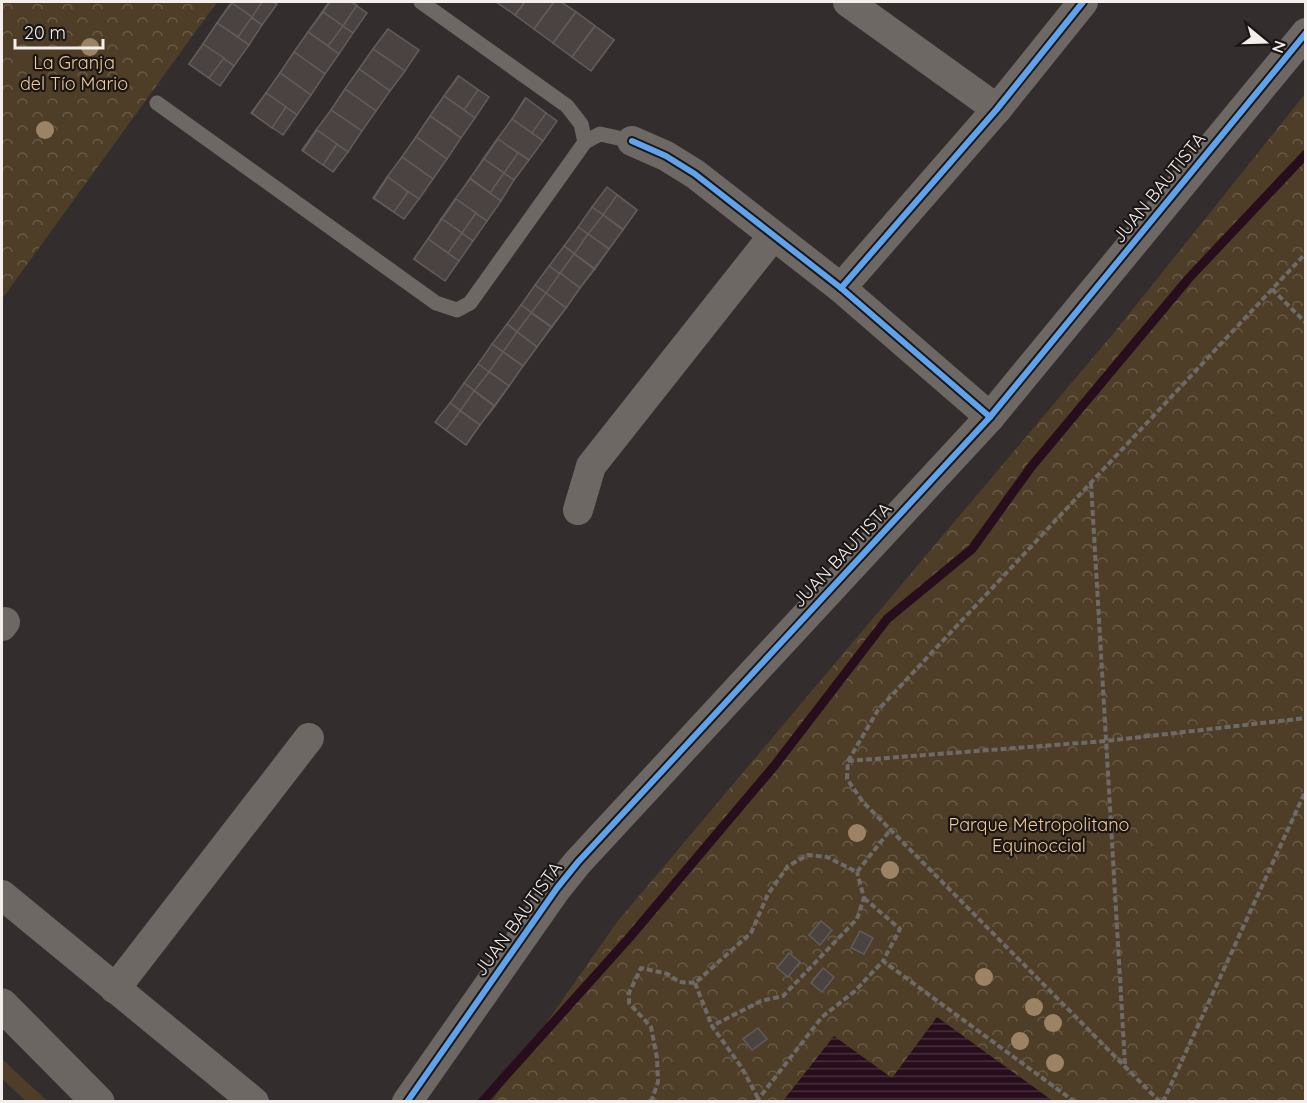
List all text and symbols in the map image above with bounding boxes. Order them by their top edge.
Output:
scale bar [15,12,104,50]
north arrow [1235,12,1295,72]
text: 20 m [24,21,66,44]
text: N [1268,38,1291,56]
park label: La Granja del Tío Mario [20,51,128,95]
street label: JUAN BAUTISTA [1107,127,1210,248]
street label: JUAN BAUTISTA [787,497,897,612]
park label: Parque Metropolitano Equinoccial [949,813,1129,857]
street label: JUAN BAUTISTA [468,857,567,980]

